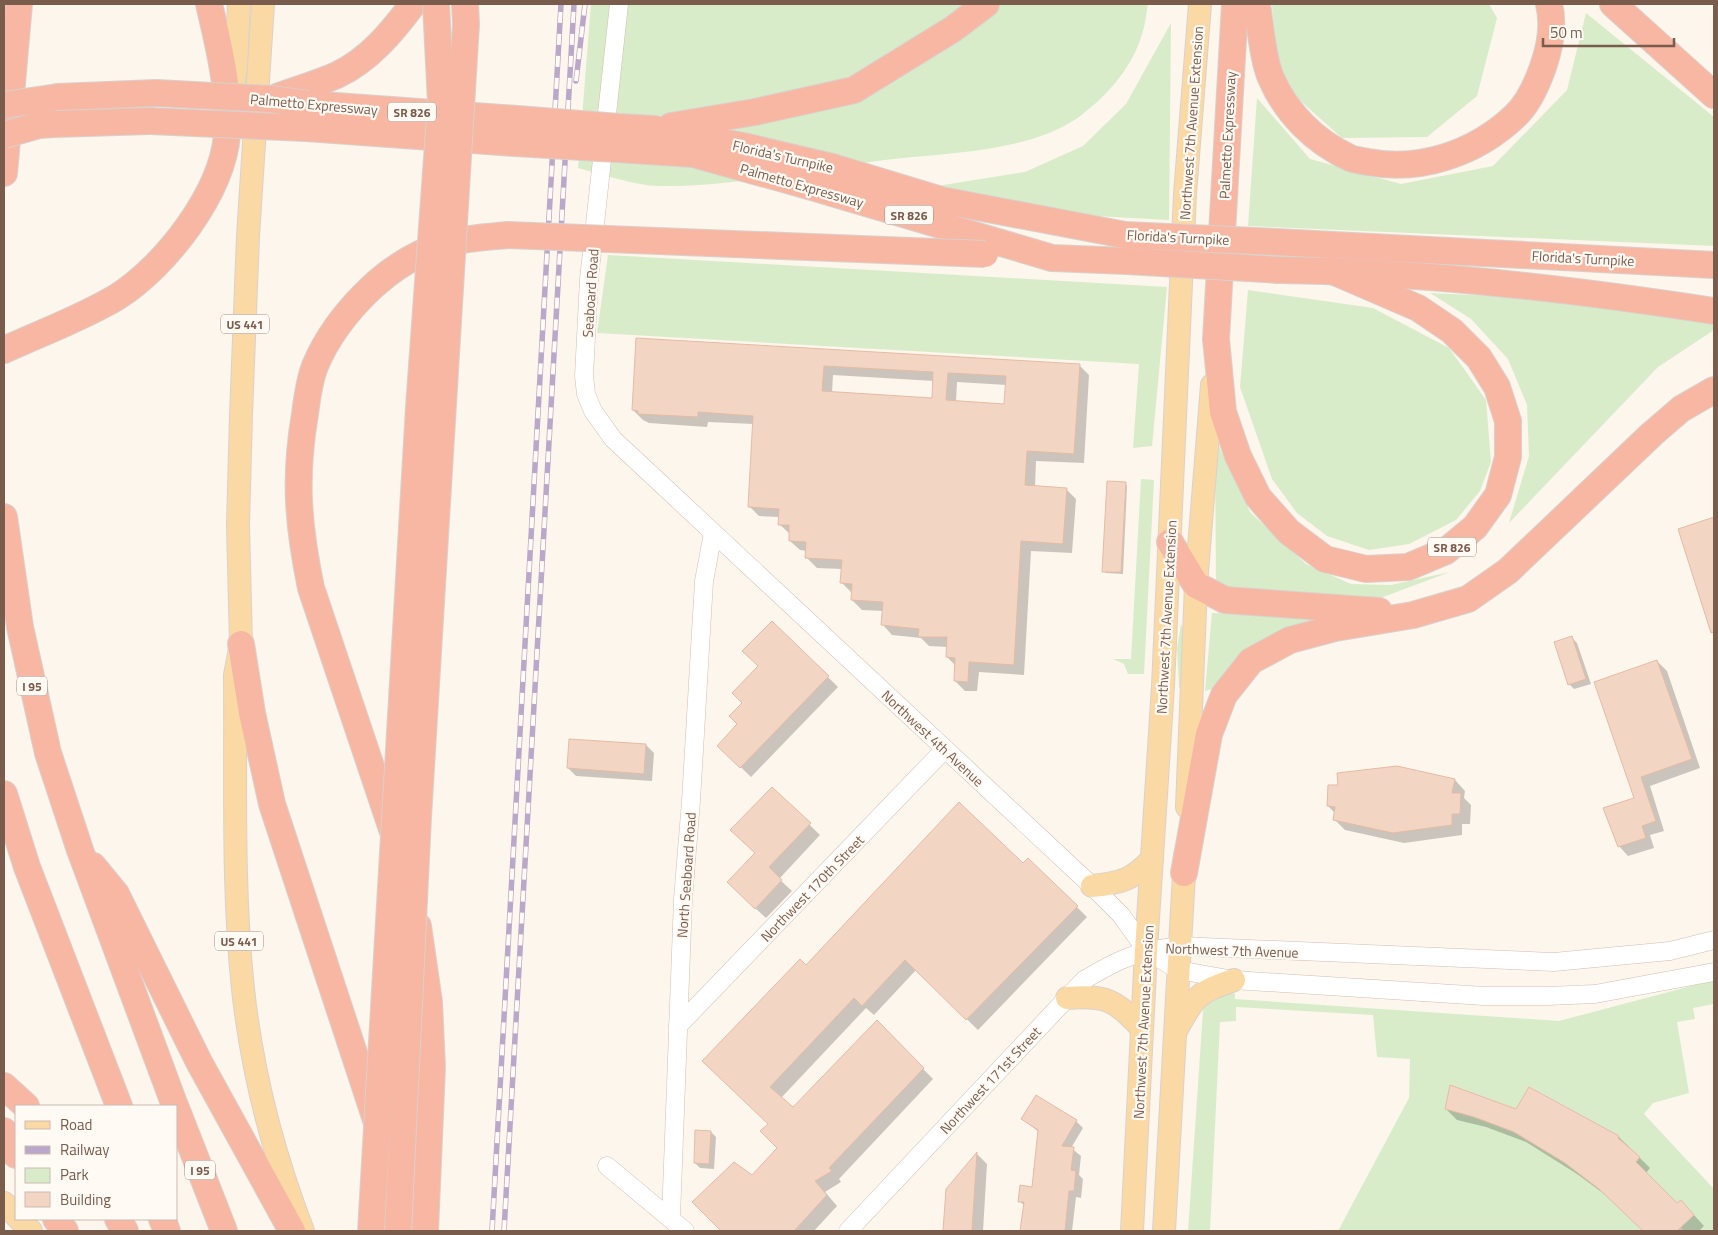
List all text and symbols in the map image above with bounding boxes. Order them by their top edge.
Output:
scale bar [1543,15,1674,47]
text: 50 m [1550,21,1583,44]
street label: Northwest 7th Avenue Extension [1174,25,1208,221]
street label: Palmetto Expressway [1213,70,1241,199]
street label: Palmetto Expressway [249,88,379,120]
road number: SR 826 [388,102,436,121]
street label: Florida's Turnpike [731,134,835,178]
street label: Palmetto Expressway [738,157,867,213]
road number: SR 826 [885,206,933,224]
street label: Florida's Turnpike [1126,224,1230,250]
street label: Florida's Turnpike [1531,245,1635,271]
street label: Seaboard Road [576,248,604,338]
road number: US 441 [221,314,269,334]
street label: Northwest 7th Avenue Extension [1150,519,1182,715]
road number: SR 826 [1428,538,1476,556]
road number: I 95 [17,676,47,696]
street label: Northwest 4th Avenue [877,685,989,791]
street label: North Seaboard Road [671,811,701,939]
street label: Northwest 170th Street [755,830,869,946]
street label: Northwest 7th Avenue Extension [1127,924,1159,1120]
road number: US 441 [215,931,263,950]
street label: Northwest 7th Avenue [1165,937,1299,963]
street label: Northwest 171st Street [934,1021,1046,1138]
legend [15,1105,178,1220]
text: Road [60,1113,92,1136]
text: Railway [60,1138,110,1161]
road number: I 95 [185,1160,215,1180]
text: Park [60,1163,89,1186]
text: Building [60,1188,111,1211]

